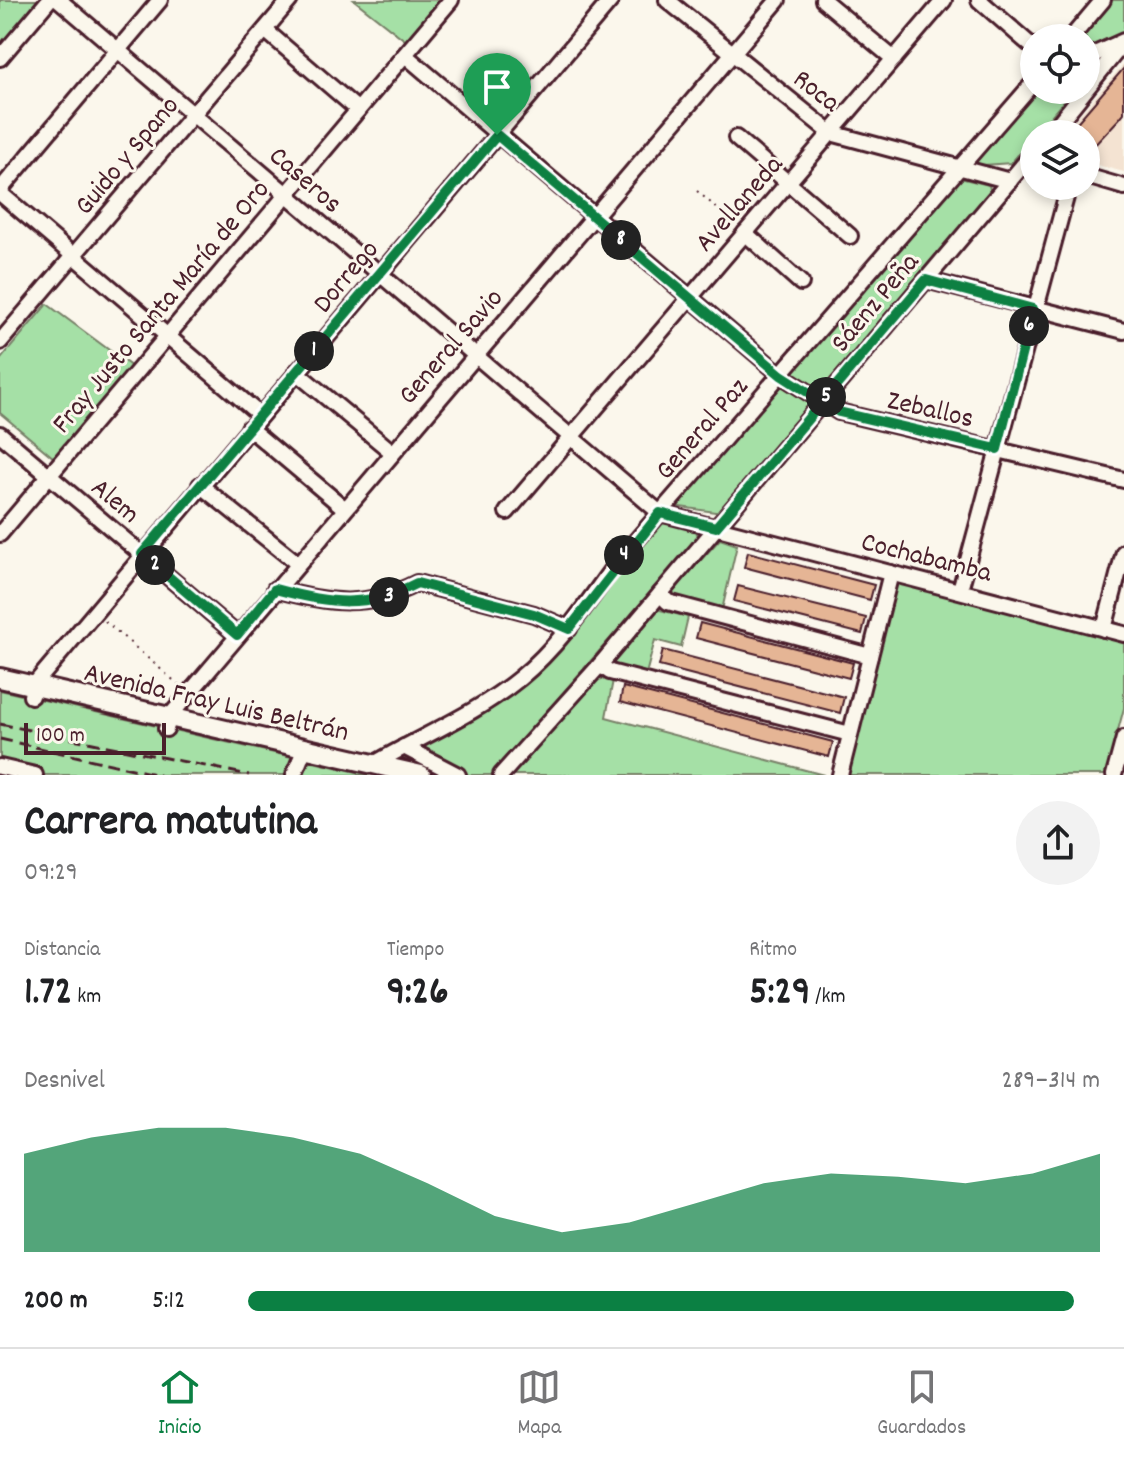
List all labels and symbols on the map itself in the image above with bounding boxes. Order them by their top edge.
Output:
pin [463,53,531,135]
street label: Roca [783,62,848,125]
street label: Guido y Spano [67,89,191,226]
street label: Caseros [258,139,349,225]
street label: Avellaneda [687,147,795,263]
street label: Fray Justo Santa María de Oro [44,173,281,444]
pin: 8 [601,220,641,260]
street label: Dorrego [305,233,390,324]
street label: Sáenz Peña [823,245,931,363]
street label: General Savio [391,281,515,415]
pin: 6 [1009,306,1049,346]
pin: 1 [294,331,334,371]
street label: General Paz [648,370,760,490]
pin: 5 [806,377,846,417]
street label: Zeballos [883,383,977,441]
street label: Alem [80,470,147,535]
street label: Cochabamba [856,524,996,596]
pin: 4 [604,535,644,575]
pin: 2 [135,545,175,585]
pin: 3 [369,577,409,617]
street label: Avenida Fray Luis Beltrán [80,655,352,755]
scale bar [24,719,166,755]

